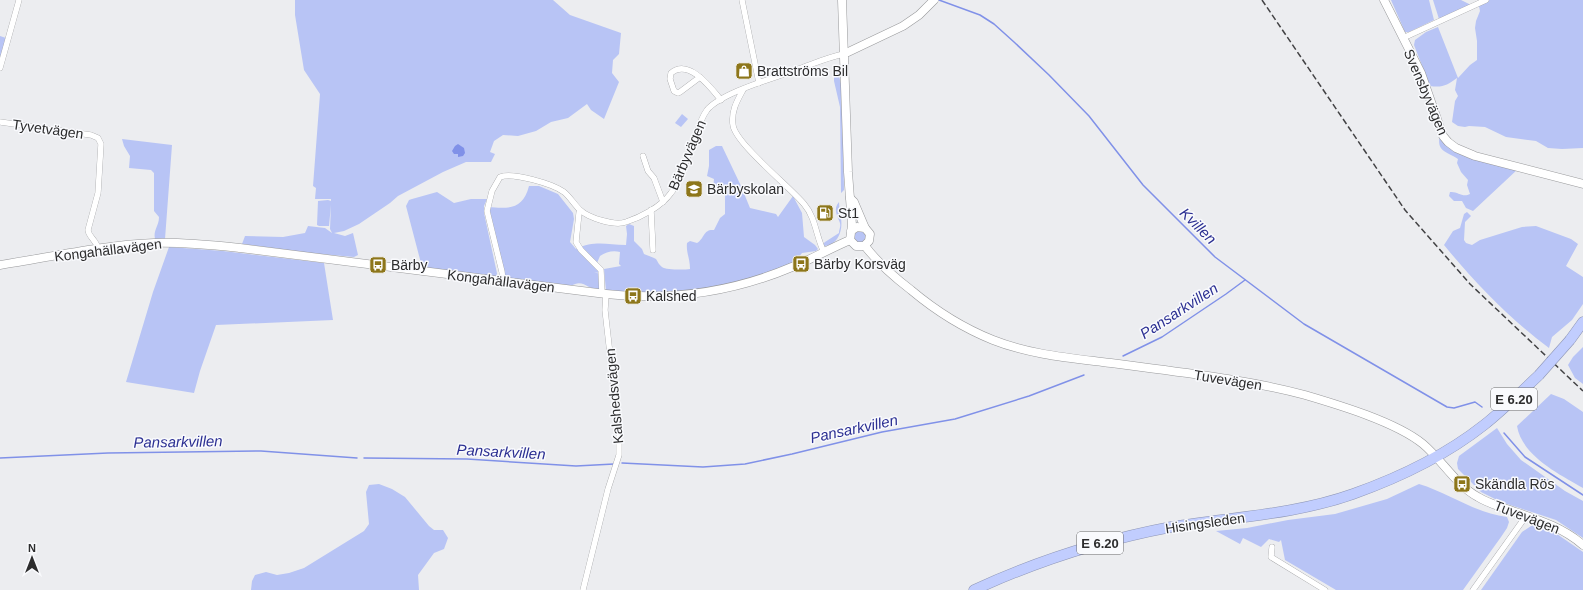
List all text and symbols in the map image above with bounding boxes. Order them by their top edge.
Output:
street label: Svensbyvägen [1401,47,1451,137]
shop icon: Brattströms Bil [734,61,754,81]
place label: Brattströms Bil [757,63,848,79]
street label: Tyvetvägen [11,116,85,142]
street label: Bärbyvägen [665,117,709,193]
school or university icon: Bärbyskolan [684,179,704,199]
place label: Bärbyskolan [707,181,784,197]
fuel station icon: St1 [815,203,835,223]
water label: Kvillen [1177,204,1220,247]
place label: St1 [838,205,859,221]
street label: Kongahällavägen [53,235,163,265]
bus stop icon: Bärby Korsväg [791,254,811,274]
bus stop icon: Bärby [368,255,388,275]
place label: Bärby Korsväg [814,256,906,272]
place label: Bärby [391,257,428,273]
street label: Kongahällavägen [446,266,556,296]
water label: Pansarkvillen [1137,279,1221,342]
bus stop icon: Kalshed [623,286,643,306]
place label: Kalshed [646,288,697,304]
street label: Kalshedsvägen [602,348,626,444]
street label: Tuvevägen [1193,367,1263,393]
road number: E 6.20 [1491,388,1537,410]
water label: Pansarkvillen [808,411,899,446]
water label: Pansarkvillen [133,432,223,451]
water label: Pansarkvillen [456,441,546,462]
bus stop icon: Skändla Rös [1452,474,1472,494]
place label: Skändla Rös [1475,476,1554,492]
street label: Tuvevägen [1492,497,1562,537]
street label: Hisingsleden [1164,509,1246,537]
road number: E 6.20 [1077,532,1123,554]
north arrow [12,538,52,578]
text: N [28,542,36,554]

